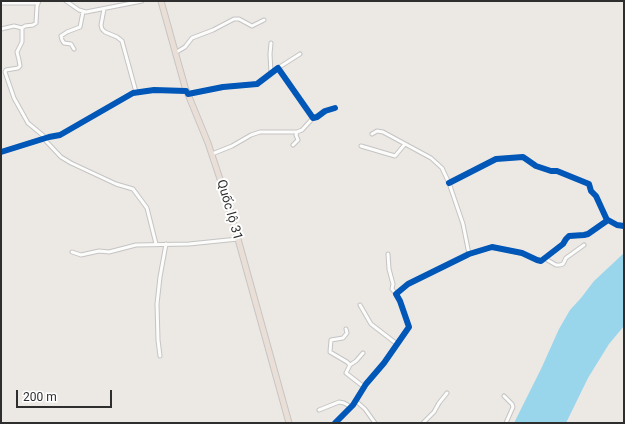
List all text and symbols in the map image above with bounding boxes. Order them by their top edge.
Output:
street label: Quốc lộ 31 [213,178,245,242]
scale bar [18,382,114,408]
text: 200 m [23,390,57,404]

